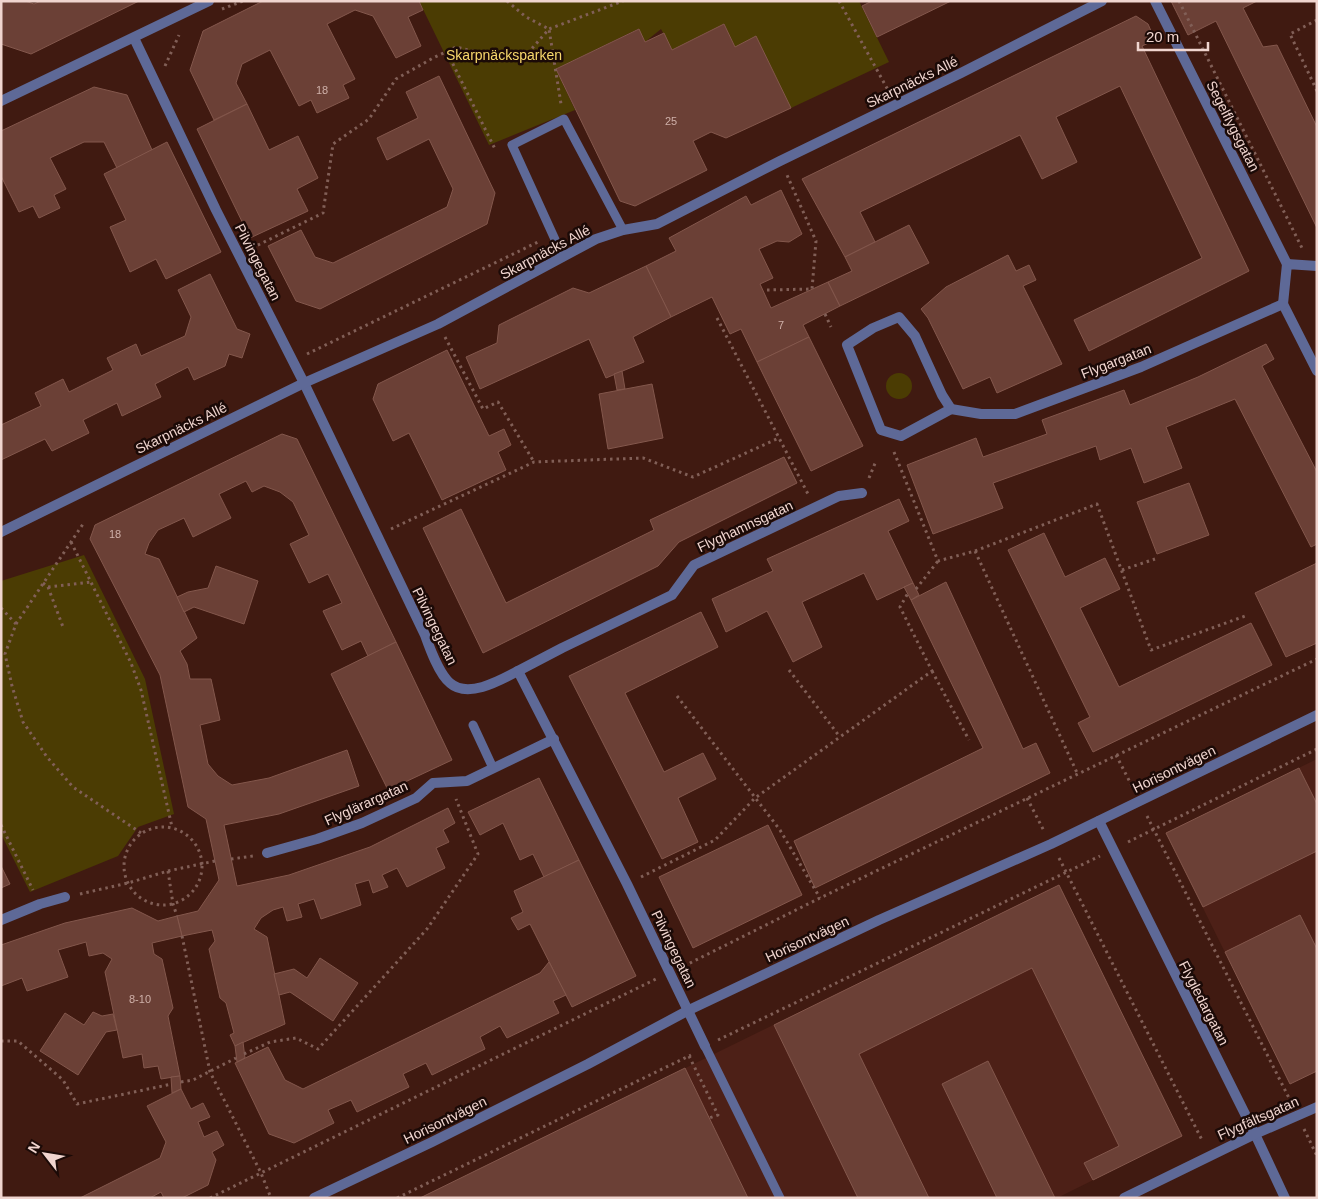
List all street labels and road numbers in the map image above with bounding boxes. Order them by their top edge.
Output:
street label: Skarpnäcks Allé [864,53,960,111]
street label: Segelflygsgatan [1203,78,1263,174]
street label: Pilvingegatan [232,221,284,303]
street label: Skarpnäcks Allé [497,221,593,282]
street label: Flygargatan [1079,340,1153,382]
street label: Skarpnäcks Allé [133,399,229,457]
street label: Flyghamnsgatan [695,497,795,555]
street label: Pilvingegatan [409,585,461,667]
street label: Horisontvägen [1130,742,1218,796]
street label: Flyglärargatan [322,777,410,829]
street label: Pilvingegatan [648,908,700,990]
street label: Horisontvägen [763,913,851,965]
street label: Flygledargatan [1176,958,1232,1048]
street label: Horisontvägen [401,1093,489,1147]
street label: Flygfältsgatan [1215,1093,1301,1143]

